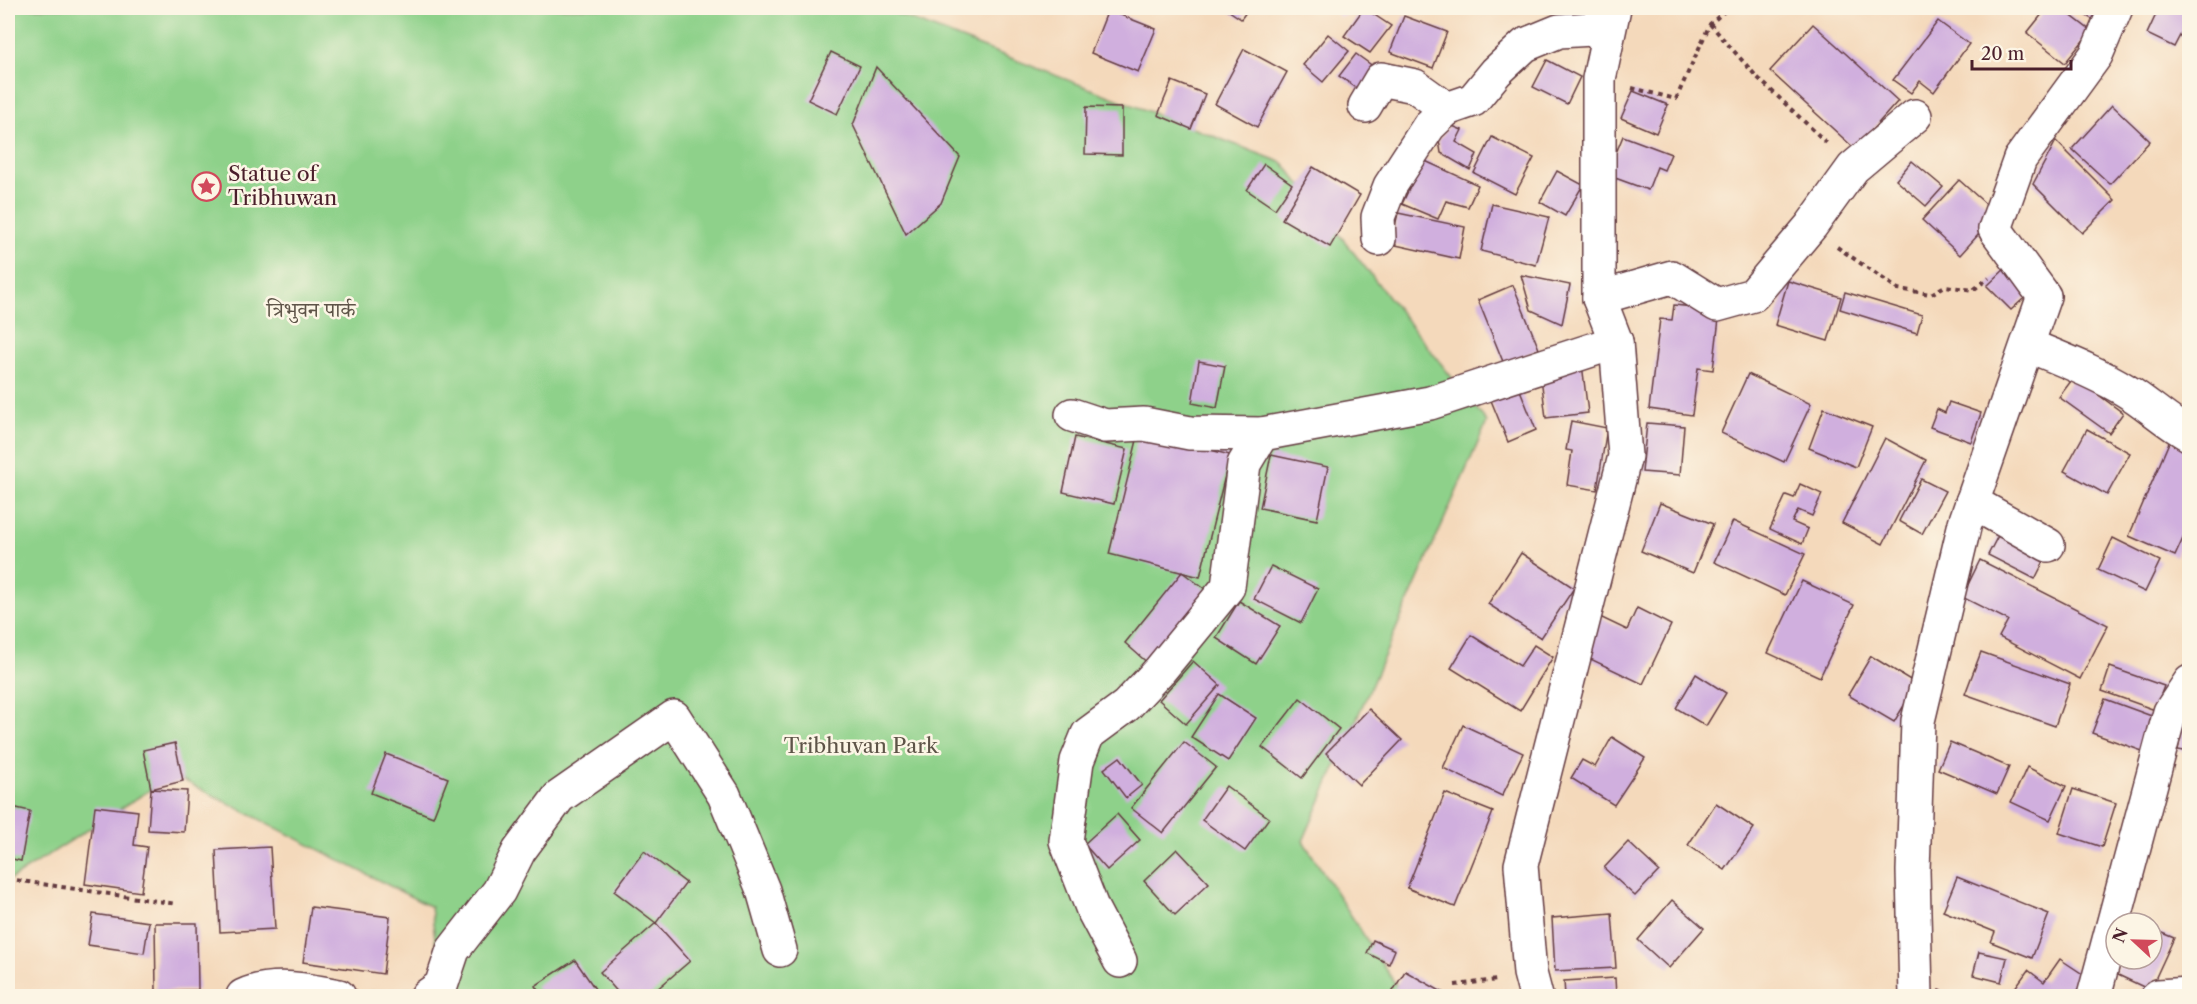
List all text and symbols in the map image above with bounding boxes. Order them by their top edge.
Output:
scale bar [1972,33,2071,71]
text: 20 m [1981,43,2025,65]
place label: Statue of Tribhuwan [228,161,337,210]
place icon: Statue of Tribhuwan [191,170,223,202]
park label: त्रिभुवन पार्क [266,297,356,324]
park label: Tribhuvan Park [784,733,939,758]
north arrow [2104,911,2164,971]
text: N [2108,925,2132,946]

